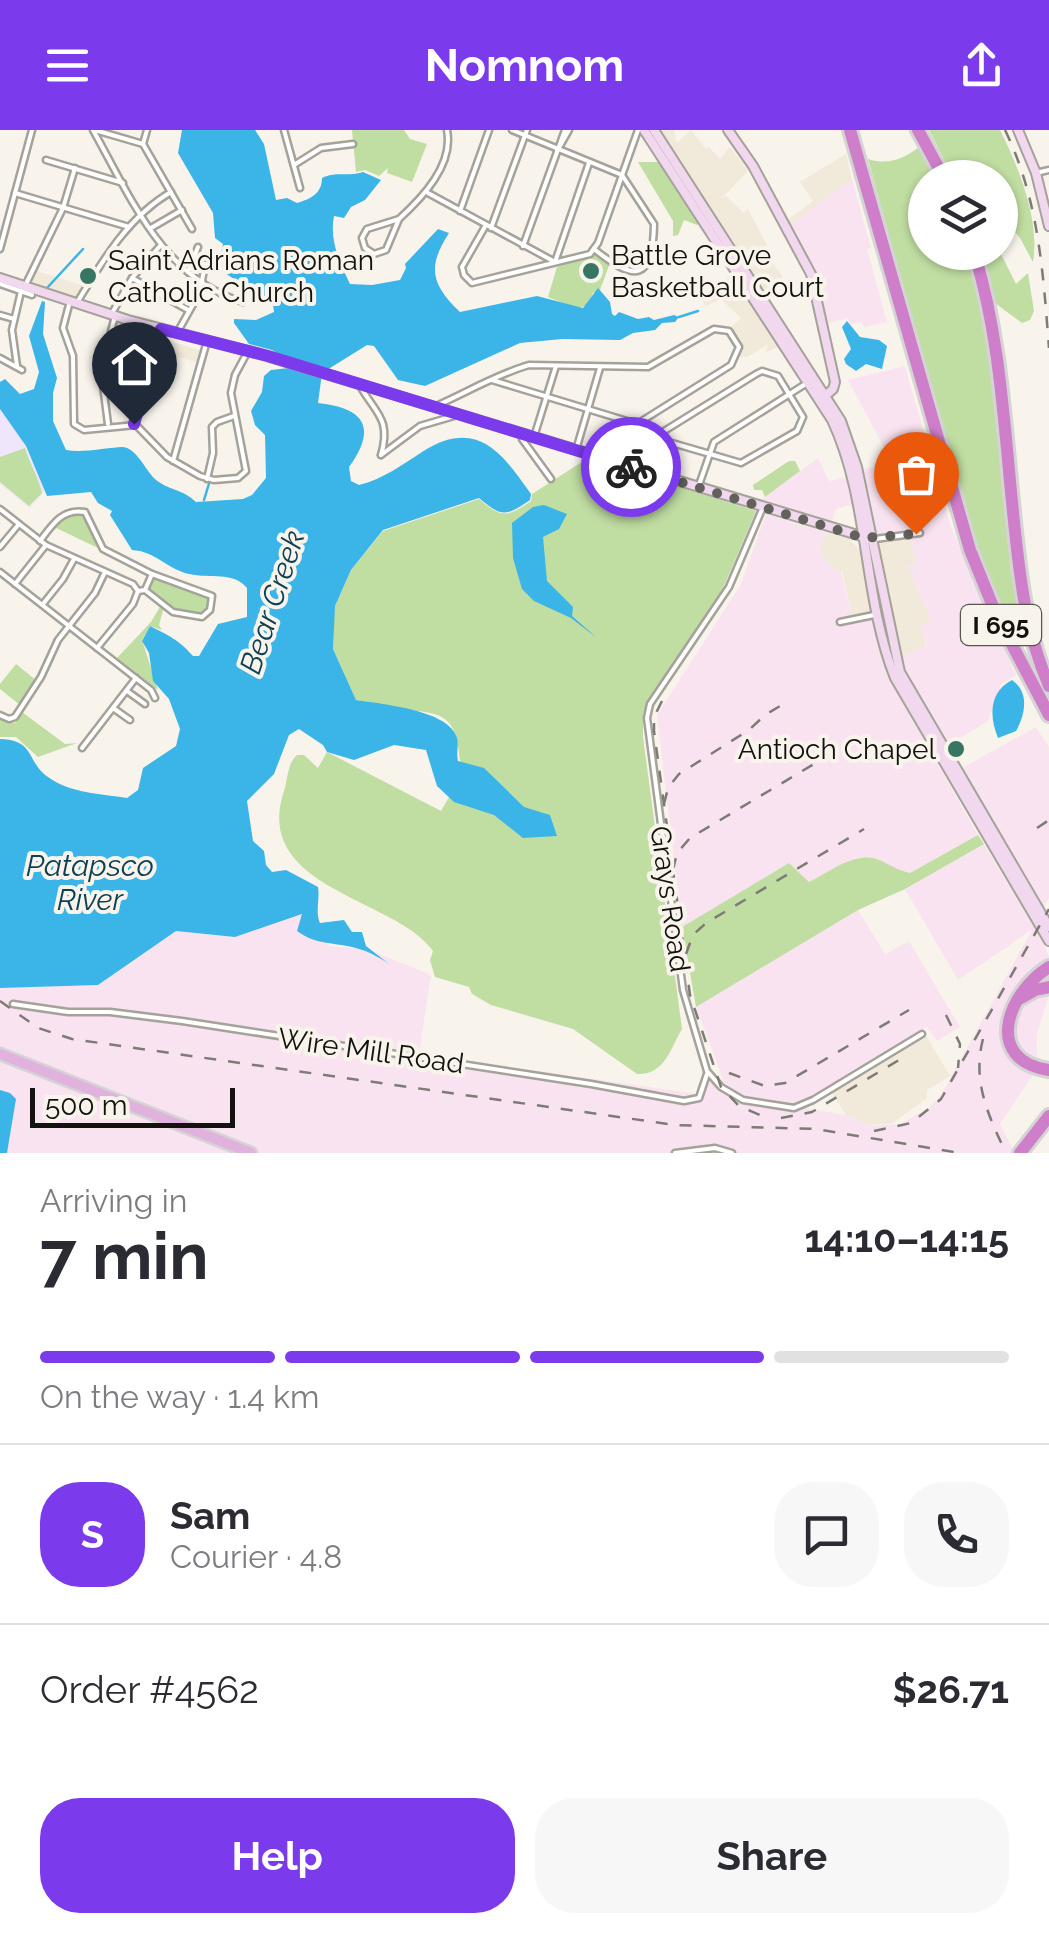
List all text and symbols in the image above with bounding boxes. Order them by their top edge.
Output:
icon: menu [40,38,95,93]
icon: share [954,38,1009,93]
text: Nomnom [425,39,624,92]
map controls [908,160,1018,270]
button: layers [908,160,1018,270]
place label: Battle Grove Basketball Court [611,239,825,304]
place label: Saint Adrians Roman Catholic Church [108,244,374,309]
marker: Battle Grove Basketball Court [580,260,602,282]
marker: Saint Adrians Roman Catholic Church [77,265,99,287]
pin [92,322,177,425]
icon: home [107,337,162,392]
courier [581,417,681,517]
pin [874,432,959,535]
icon: bike [604,440,659,495]
icon: bag [889,447,944,502]
water label: Bear Creek [232,526,312,678]
road number: I 695 [961,605,1041,645]
place label: Antioch Chapel [738,733,936,766]
marker: Antioch Chapel [945,738,967,760]
street label: Grays Road [643,824,697,974]
water label: Patapsco River [26,848,154,917]
street label: Wire Mill Road [276,1022,466,1080]
scale bar [30,1083,235,1128]
text: 500 m [45,1089,127,1122]
text: Arriving in [40,1182,187,1219]
text: 14:10–14:15 [804,1216,1009,1261]
text: 7 min [40,1218,208,1294]
text: On the way · 1.4 km [40,1378,319,1415]
button: chat [774,1482,879,1587]
button: phone [904,1482,1009,1587]
text: Sam [170,1493,250,1538]
text: S [81,1512,104,1557]
text: Courier · 4.8 [170,1538,342,1575]
text: Order #4562 [40,1667,259,1712]
text: $26.71 [893,1667,1009,1712]
button: Help [40,1798,515,1913]
button: Share [535,1798,1009,1913]

